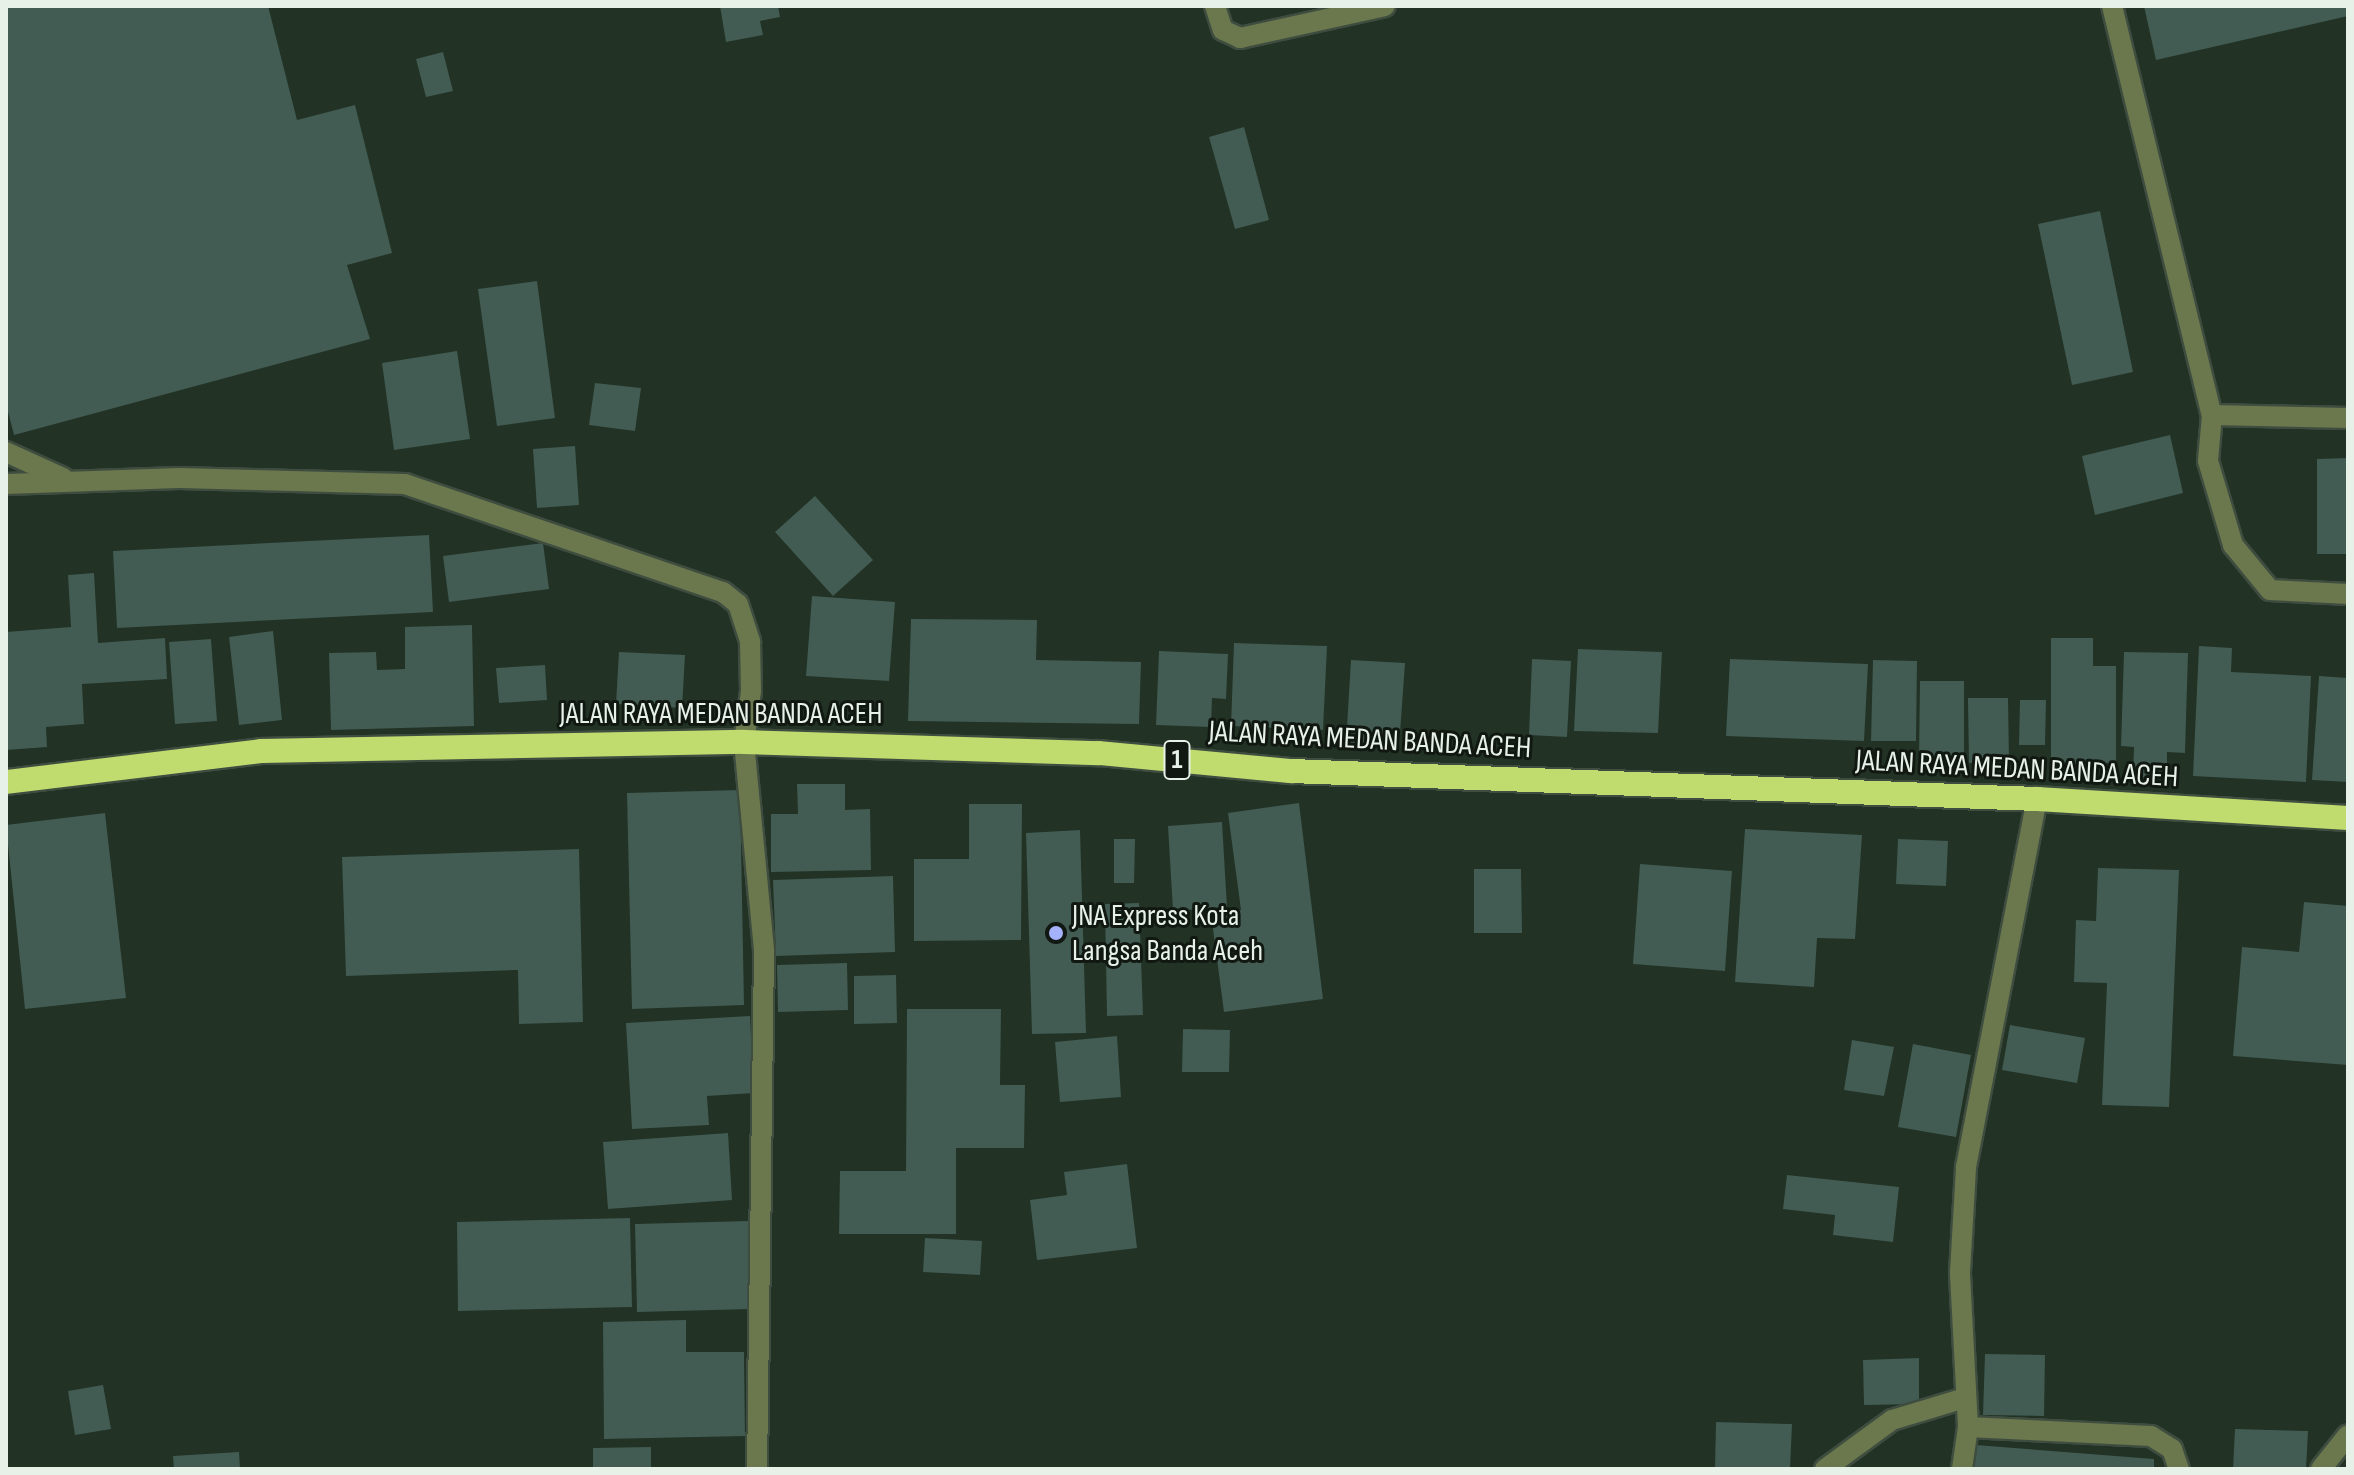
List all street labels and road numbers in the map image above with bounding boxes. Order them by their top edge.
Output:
street label: JALAN RAYA MEDAN BANDA ACEH [560,696,882,732]
street label: JALAN RAYA MEDAN BANDA ACEH [1208,714,1532,766]
road number: 1 [1163,736,1191,784]
street label: JALAN RAYA MEDAN BANDA ACEH [1855,743,2179,795]

